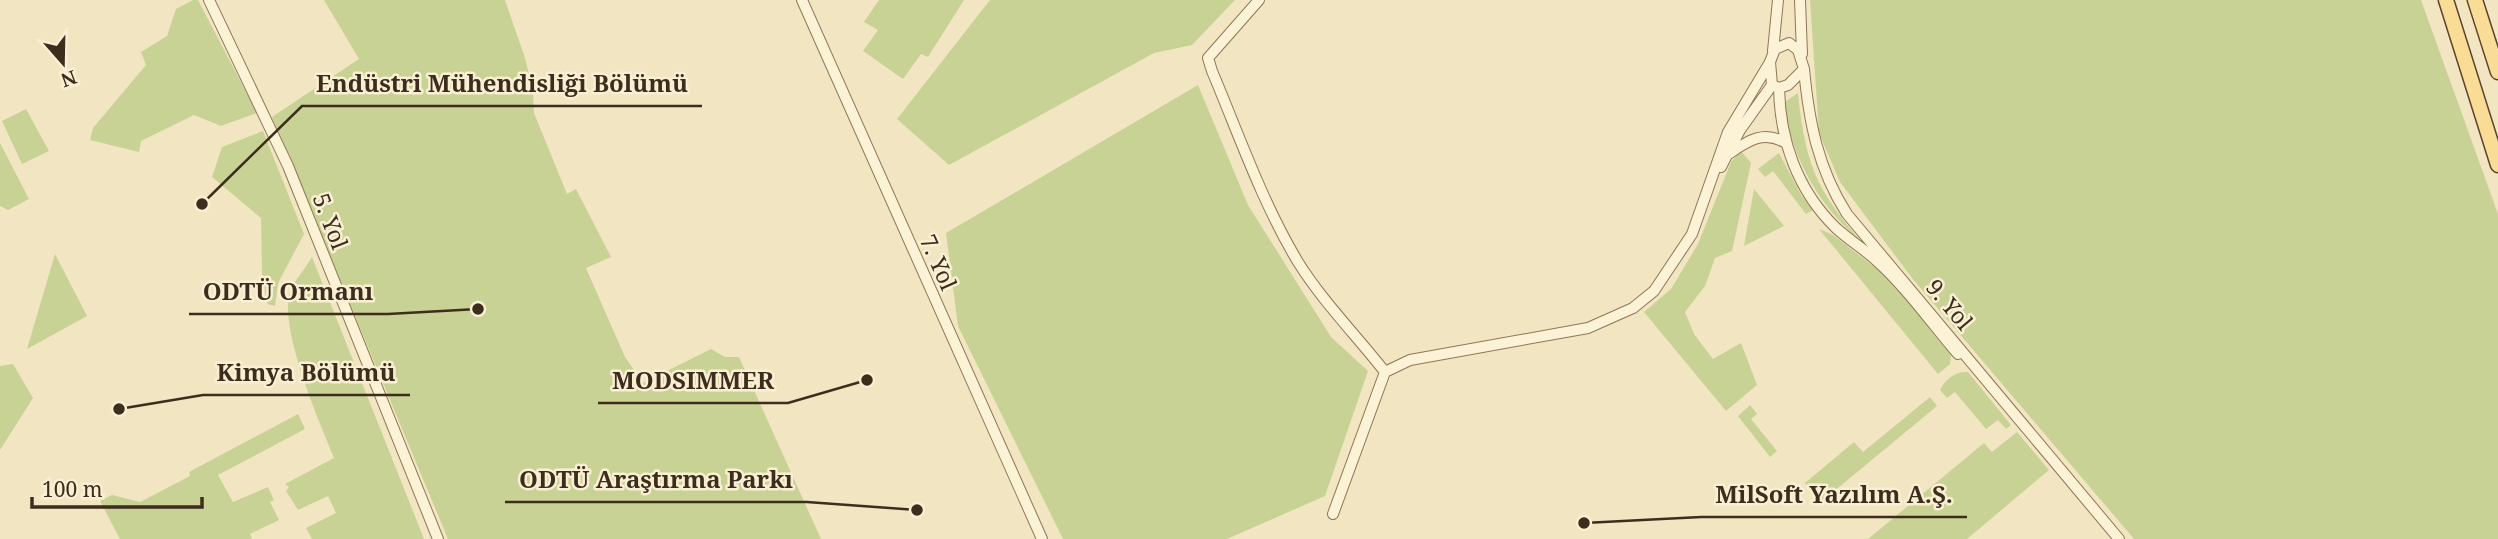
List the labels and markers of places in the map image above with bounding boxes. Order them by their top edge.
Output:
callout: Endüstri Mühendisliği Bölümü [302,61,702,106]
callout: ODTÜ Ormanı [189,269,388,314]
callout: Kimya Bölümü [203,350,410,395]
callout: MODSIMMER [598,358,788,403]
callout: ODTÜ Araştırma Parkı [505,457,807,502]
callout: MilSoft Yazılım A.Ş. [1701,472,1967,517]

